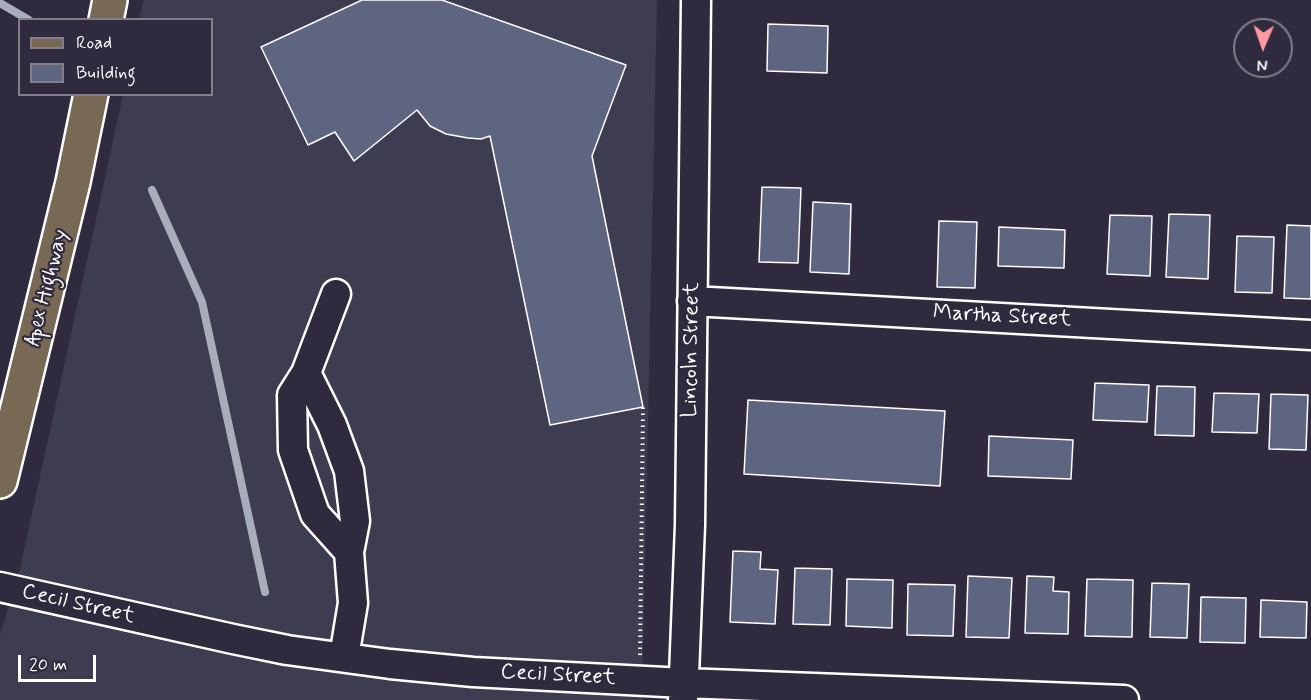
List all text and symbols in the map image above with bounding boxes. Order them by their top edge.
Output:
legend [18,18,213,96]
north arrow [1233,18,1293,78]
text: Road [76,31,112,55]
text: N [1257,54,1268,75]
text: Building [76,61,136,85]
street label: Apex Highway [21,227,75,349]
street label: Lincoln Street [678,282,706,418]
street label: Martha Street [932,300,1072,334]
street label: Cecil Street [19,579,137,631]
scale bar [21,643,99,681]
text: 20 m [29,653,67,677]
street label: Cecil Street [500,660,616,692]

